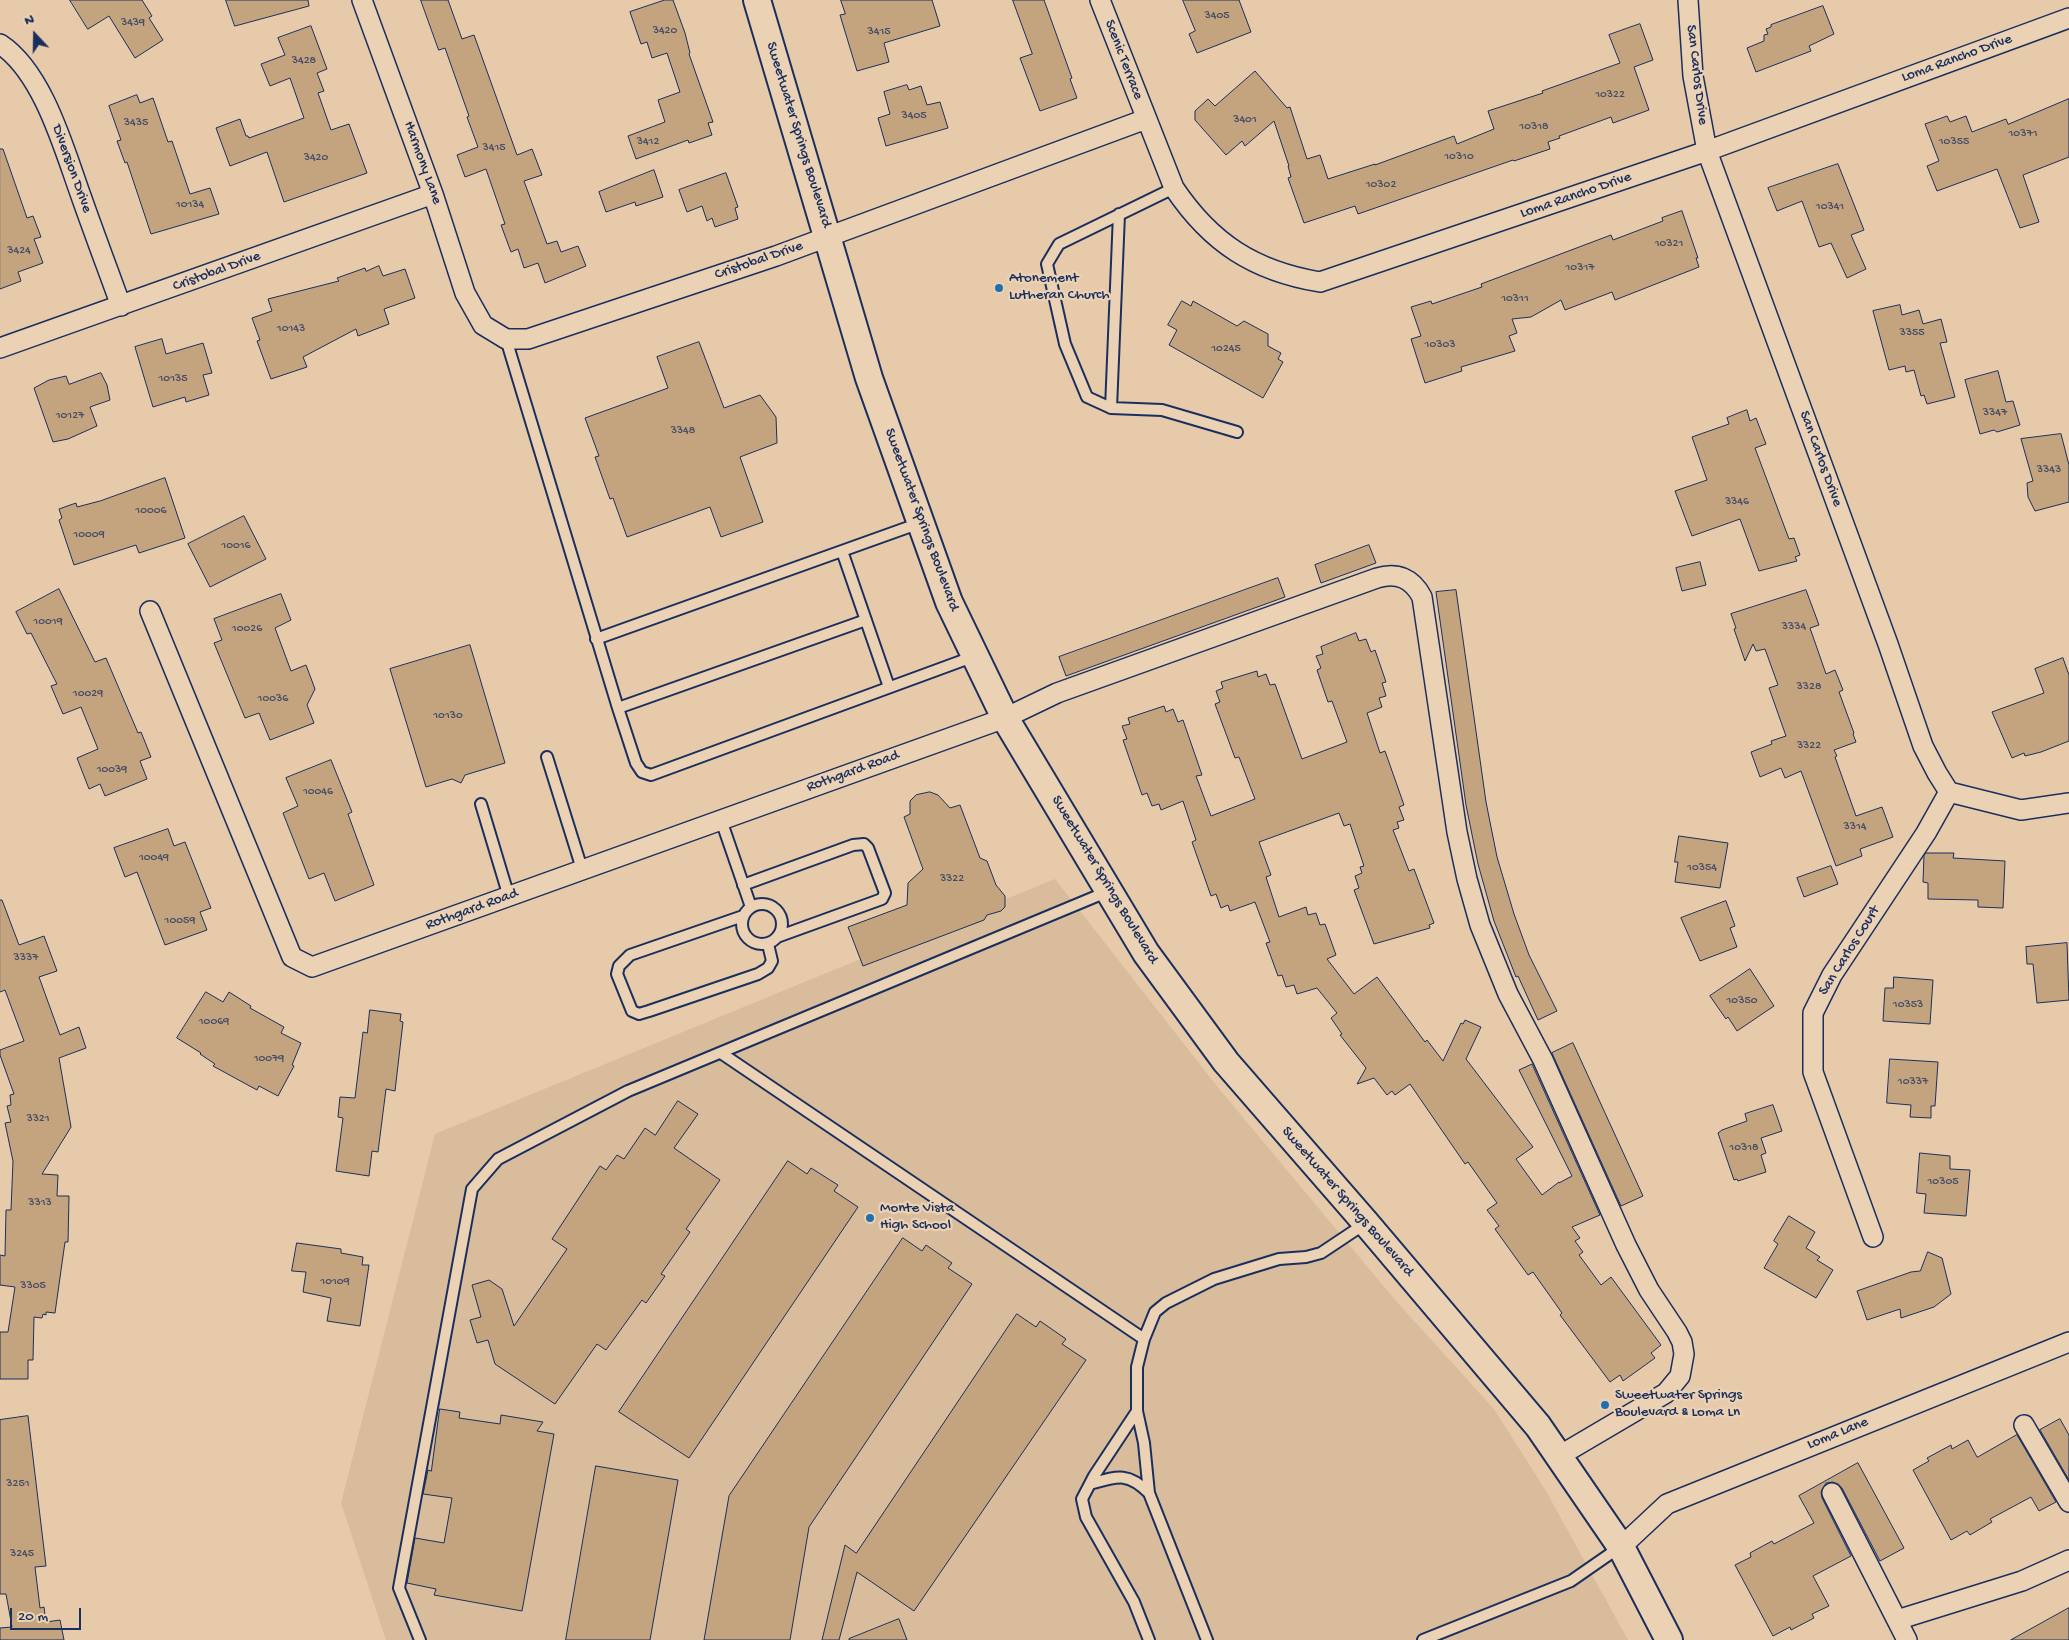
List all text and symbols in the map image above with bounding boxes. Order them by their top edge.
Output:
house number: 3405 [1204,9,1230,23]
north arrow [10,10,60,60]
text: N [22,11,37,30]
house number: 3439 [121,16,145,30]
street label: Scenic Terrace [1100,18,1146,102]
house number: 3420 [653,24,677,38]
street label: San Carlos Drive [1681,24,1711,126]
house number: 3415 [867,25,891,39]
street label: Loma Rancho Drive [1899,31,2015,87]
street label: Sweetwater Springs Boulevard [761,40,835,230]
house number: 3428 [292,54,316,68]
house number: 10322 [1595,88,1625,102]
house number: 3405 [901,109,927,123]
house number: 3401 [1233,113,1257,127]
house number: 3435 [124,116,148,130]
street label: Harmony Lane [399,119,445,207]
house number: 10318 [1519,120,1549,134]
street label: Diversion Drive [47,122,95,216]
house number: 10371 [2009,127,2037,141]
house number: 3412 [637,135,659,149]
house number: 10355 [1939,135,1969,149]
house number: 3415 [482,141,506,155]
house number: 10310 [1444,150,1474,164]
house number: 3420 [304,151,328,165]
street label: Loma Rancho Drive [1518,169,1634,223]
house number: 10302 [1366,178,1396,192]
house number: 10134 [176,198,204,212]
house number: 10341 [1816,200,1844,214]
house number: 10321 [1655,237,1683,251]
street label: Cristobal Drive [713,238,805,284]
house number: 3424 [7,244,31,258]
street label: Cristobal Drive [171,248,263,296]
house number: 10317 [1566,261,1594,275]
place label: Atonement Lutheran Church [1009,270,1109,305]
marker: Atonement Lutheran Church [993,282,1005,294]
house number: 10311 [1501,292,1529,306]
house number: 10143 [277,322,305,336]
house number: 3355 [1899,326,1925,340]
house number: 10303 [1425,338,1455,352]
house number: 10245 [1211,342,1241,356]
house number: 10135 [158,372,188,386]
house number: 3347 [1983,406,2007,420]
house number: 10127 [56,409,84,423]
street label: San Carlos Drive [1794,409,1846,509]
house number: 3348 [671,424,695,438]
street label: Sweetwater Springs Boulevard [880,426,962,614]
house number: 3343 [2037,463,2061,477]
house number: 3346 [1725,495,1749,509]
house number: 10006 [135,504,167,518]
house number: 10009 [73,528,105,542]
house number: 10016 [221,539,251,553]
house number: 10019 [33,615,63,629]
house number: 3334 [1782,620,1806,634]
house number: 10026 [232,622,262,636]
house number: 3328 [1797,680,1821,694]
house number: 10029 [73,687,103,701]
house number: 10036 [258,692,288,706]
house number: 10130 [433,709,463,723]
house number: 3322 [1797,739,1821,753]
street label: Rothgard Road [804,747,902,797]
house number: 10039 [97,763,127,777]
house number: 10046 [303,785,333,799]
street label: Sweetwater Springs Boulevard [1047,793,1161,967]
house number: 3314 [1844,820,1866,834]
house number: 10049 [139,851,169,865]
house number: 10354 [1687,861,1717,875]
house number: 3322 [940,872,964,886]
street label: Rothgard Road [423,885,521,935]
street label: San Carlos Court [1815,903,1885,999]
house number: 10059 [165,914,195,928]
house number: 3337 [14,951,38,965]
house number: 10350 [1726,994,1758,1008]
house number: 10353 [1893,998,1923,1012]
house number: 10069 [199,1015,229,1029]
house number: 10079 [254,1052,284,1066]
house number: 10337 [1898,1075,1928,1089]
house number: 3321 [26,1112,50,1126]
street label: Sweetwater Springs Boulevard [1277,1123,1417,1281]
house number: 10318 [1729,1141,1759,1155]
house number: 10305 [1927,1175,1959,1189]
house number: 3313 [28,1196,52,1210]
place label: Monte Vista High School [880,1200,954,1235]
marker: Monte Vista High School [864,1212,876,1224]
house number: 10109 [320,1275,350,1289]
house number: 3305 [20,1279,46,1293]
place label: Sweetwater Springs Boulevard & Loma Ln [1615,1387,1742,1422]
marker: Sweetwater Springs Boulevard & Loma Ln [1599,1399,1611,1411]
street label: Loma Lane [1805,1414,1871,1454]
house number: 3251 [6,1477,30,1491]
house number: 3245 [10,1547,34,1561]
scale bar [12,1598,84,1630]
text: 20 m [18,1608,48,1626]

